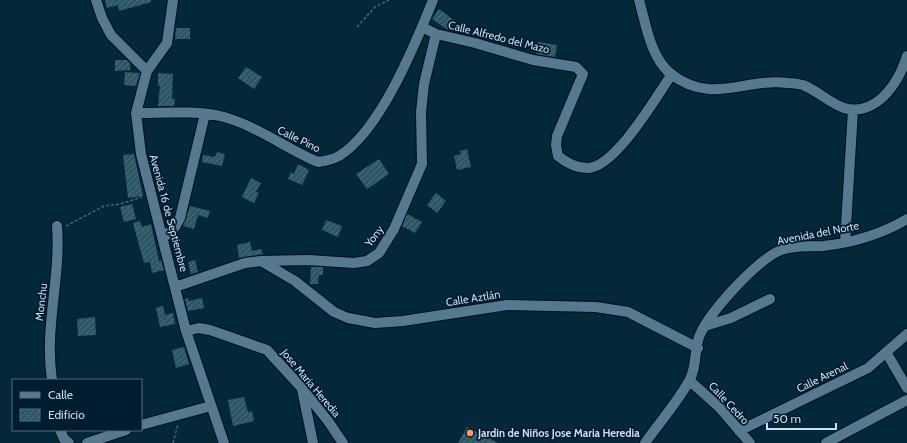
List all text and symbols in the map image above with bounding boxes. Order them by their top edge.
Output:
street label: Calle Alfredo del Mazo [447,18,551,56]
street label: Calle Pino [275,123,323,155]
street label: Avenida 16 de Septiembre [147,153,191,273]
street label: Avenida del Norte [776,218,860,248]
street label: Yony [361,222,387,250]
street label: Monchu [32,282,50,322]
street label: Calle Aztlán [445,287,501,309]
street label: Jose Maria Heredia [278,345,344,421]
street label: Calle Arenal [794,358,850,395]
legend [12,379,142,431]
street label: Calle Cedro [706,379,752,427]
text: Calle [48,387,73,402]
scale bar [767,405,836,431]
text: Edificio [48,407,85,422]
text: 50 m [773,411,801,426]
place label: Jardin de Niños Jose Maria Heredia [477,426,640,440]
marker: Jardin de Niños Jose Maria Heredia [465,428,475,438]

